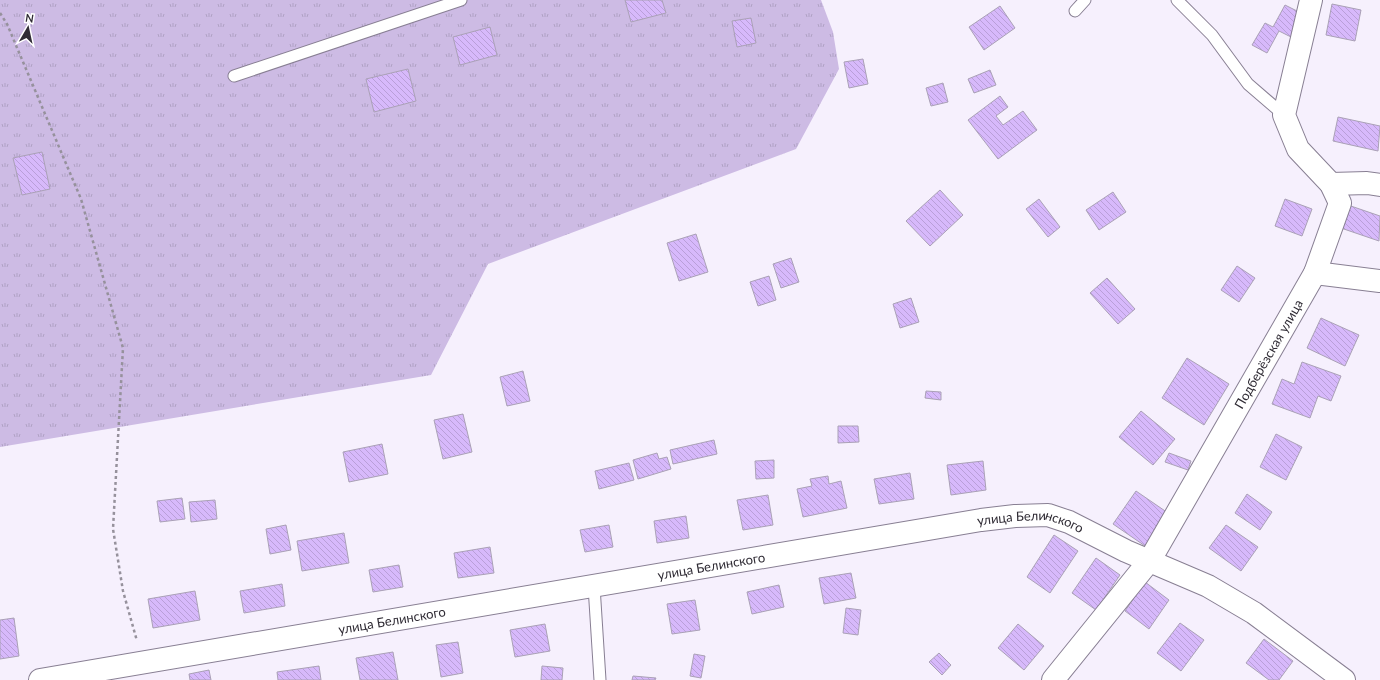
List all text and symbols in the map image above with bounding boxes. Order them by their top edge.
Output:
north arrow [8,8,48,48]
text: N [24,11,35,25]
street label: Подберёзская улица [1231,296,1306,411]
street label: улица Белинского [976,507,1086,536]
street label: улица Белинского [656,549,766,583]
street label: улица Белинского [337,603,447,637]

